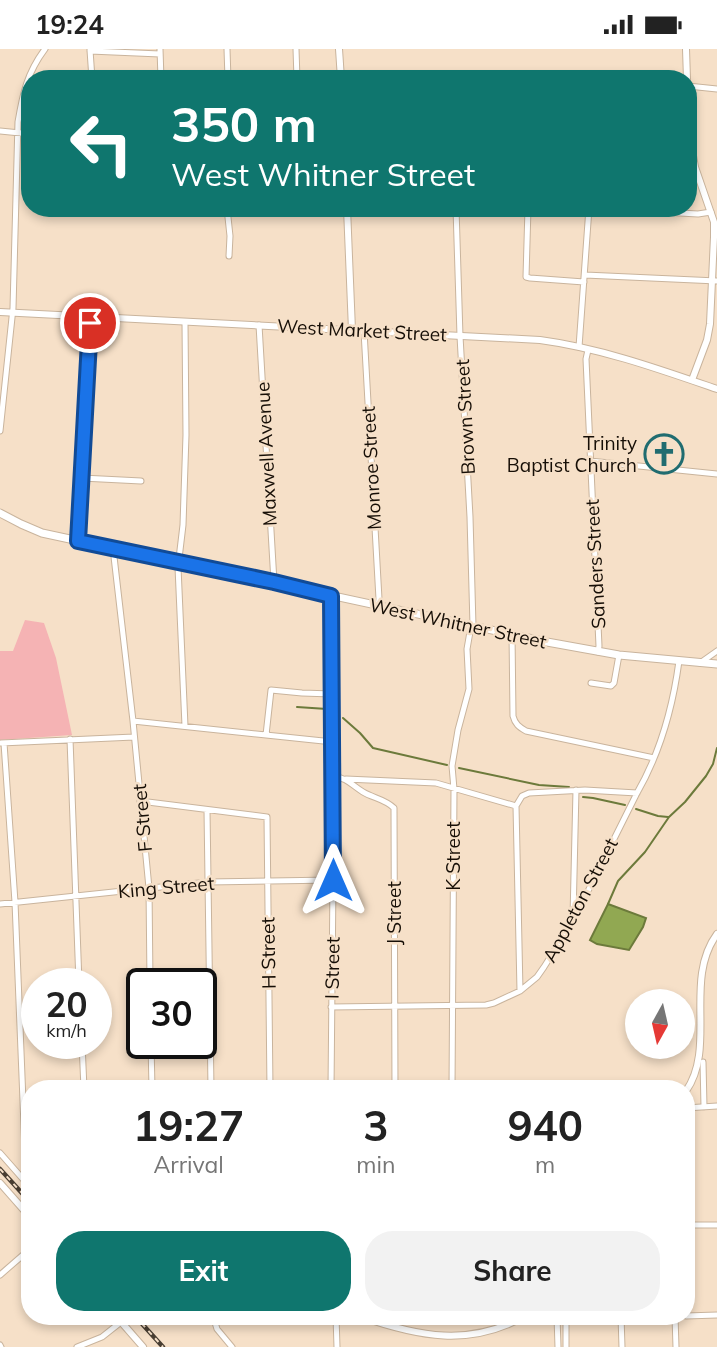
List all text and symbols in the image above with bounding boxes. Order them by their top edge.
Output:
text: 19:24 [35,8,104,41]
text: 350 m [171,93,317,154]
icon: left [56,98,147,189]
text: West Whitner Street [171,154,475,194]
pin [60,293,120,353]
icon: arrive [71,304,109,342]
street label: West Market Street [277,314,448,346]
street label: Brown Street [450,358,480,475]
street label: Maxwell Avenue [250,381,282,527]
street label: Monroe Street [356,405,386,530]
place label: Trinity Baptist Church [507,431,637,477]
church icon: Trinity Baptist Church [643,433,685,475]
street label: Sanders Street [580,498,610,629]
street label: West Whitner Street [367,592,549,654]
street label: F Street [127,783,157,853]
street label: K Street [441,821,465,891]
street label: Appleton Street [537,833,623,966]
position arrow [296,843,370,917]
street label: King Street [117,871,216,903]
street label: J Street [382,881,406,945]
street label: H Street [255,916,281,989]
street label: I Street [319,936,345,999]
speed limit sign: 30 [126,968,217,1059]
text: 20 [45,982,88,1026]
north arrow [625,989,695,1059]
map controls [625,989,695,1059]
text: km/h [46,1019,87,1042]
text: 19:27 [133,1099,244,1152]
text: 3 [363,1099,388,1152]
text: 940 [507,1099,583,1152]
text: Arrival [153,1150,224,1179]
text: min [356,1150,395,1179]
text: m [535,1150,555,1179]
button: Exit [56,1231,351,1311]
button: Share [365,1231,660,1311]

